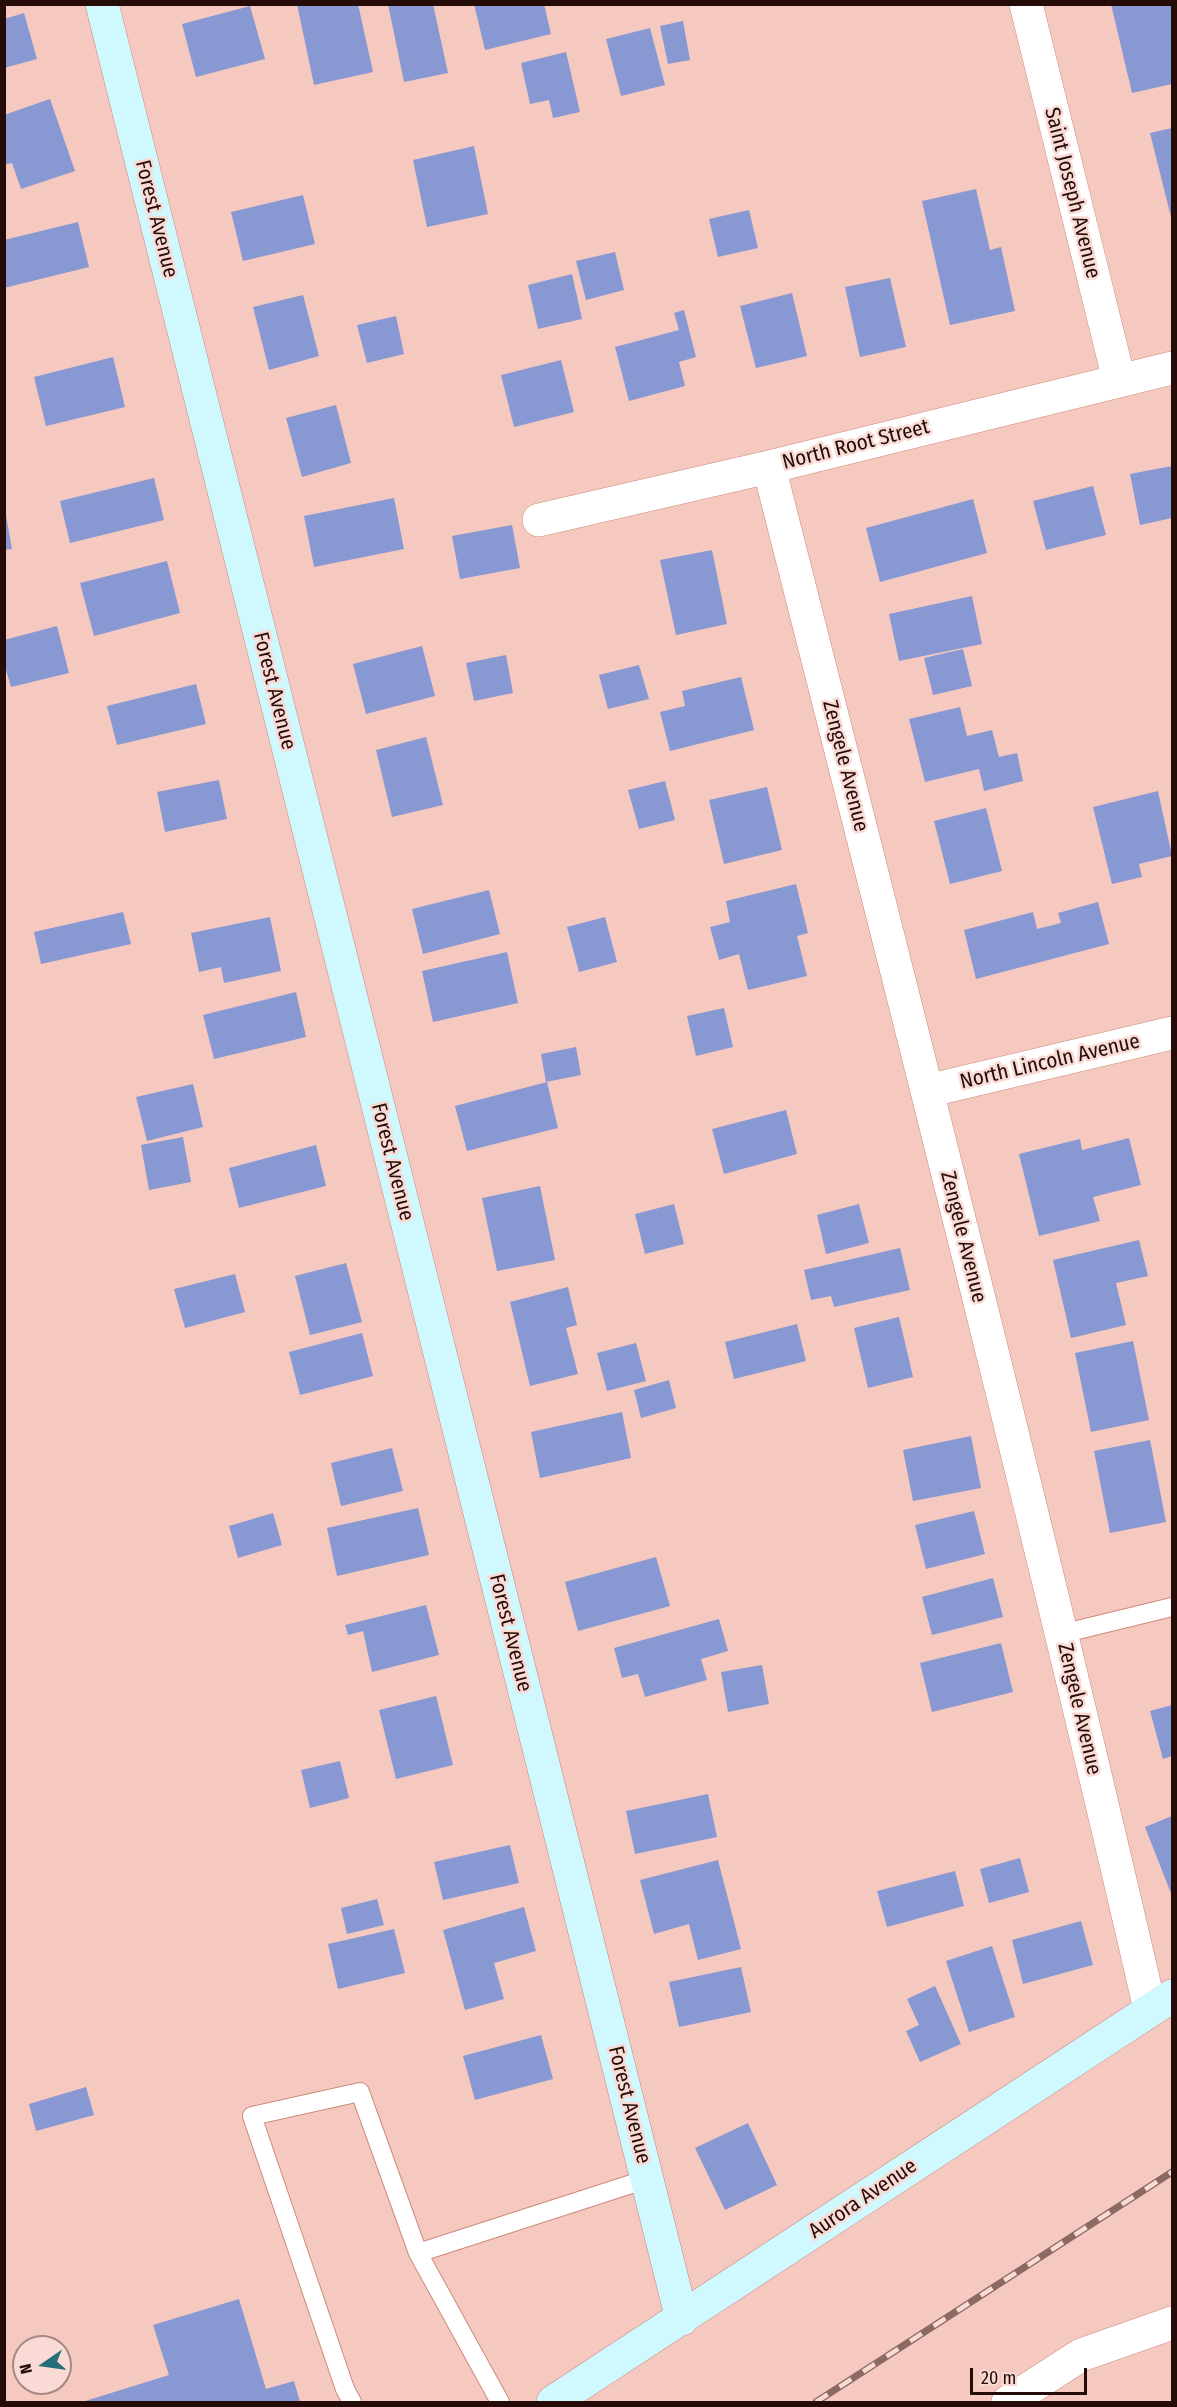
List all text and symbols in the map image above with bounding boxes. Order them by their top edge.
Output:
street label: Saint Joseph Avenue [1039,105,1105,281]
street label: Forest Avenue [129,157,183,281]
street label: North Root Street [780,415,932,475]
street label: Forest Avenue [247,629,301,753]
street label: Zengele Avenue [816,698,874,834]
street label: North Lincoln Avenue [958,1029,1142,1095]
street label: Forest Avenue [365,1100,419,1224]
street label: Zengele Avenue [934,1169,992,1305]
street label: Forest Avenue [483,1571,537,1695]
street label: Zengele Avenue [1052,1641,1106,1777]
street label: Forest Avenue [602,2043,656,2167]
street label: Aurora Avenue [804,2154,922,2244]
north arrow [12,2335,72,2395]
scale bar [973,2356,1090,2394]
text: N [16,2362,36,2376]
text: 20 m [981,2367,1016,2389]

